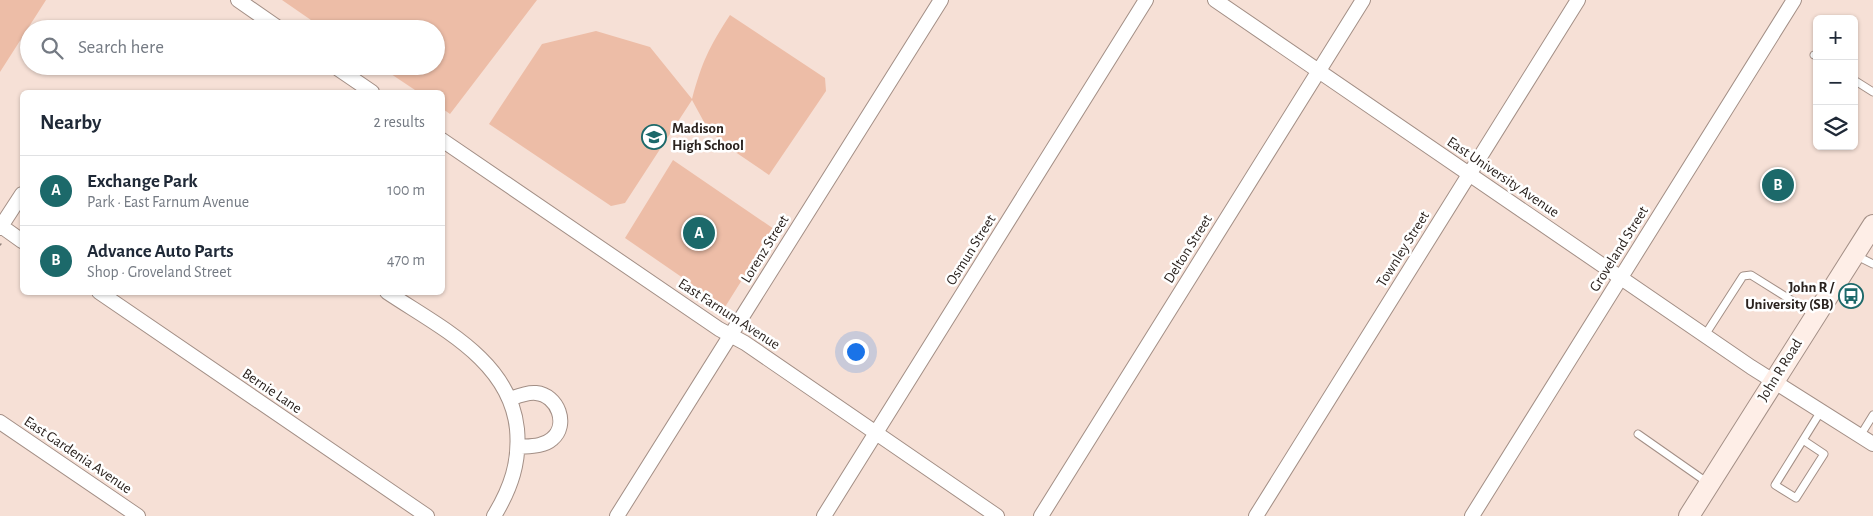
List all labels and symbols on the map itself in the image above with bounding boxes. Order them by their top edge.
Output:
place label: Madison High School [672,121,744,153]
school or university icon: Madison High School [641,124,667,150]
street label: East University Avenue [1444,134,1562,220]
pin: B [1762,166,1794,204]
street label: Groveland Street [1587,204,1651,294]
street label: Townley Street [1374,208,1432,290]
street label: Lorenz Street [738,212,792,285]
street label: Osmun Street [943,212,999,288]
street label: Delton Street [1161,212,1215,286]
pin: A [683,214,715,252]
street label: East Farnum Avenue [676,276,783,352]
place label: John R / University (SB) [1745,280,1835,312]
bus stop icon: John R / University (SB) [1838,283,1864,309]
street label: John R Road [1755,336,1805,404]
your location [843,339,869,365]
street label: Bernie Lane [240,366,304,416]
street label: East Gardenia Avenue [21,413,135,497]

